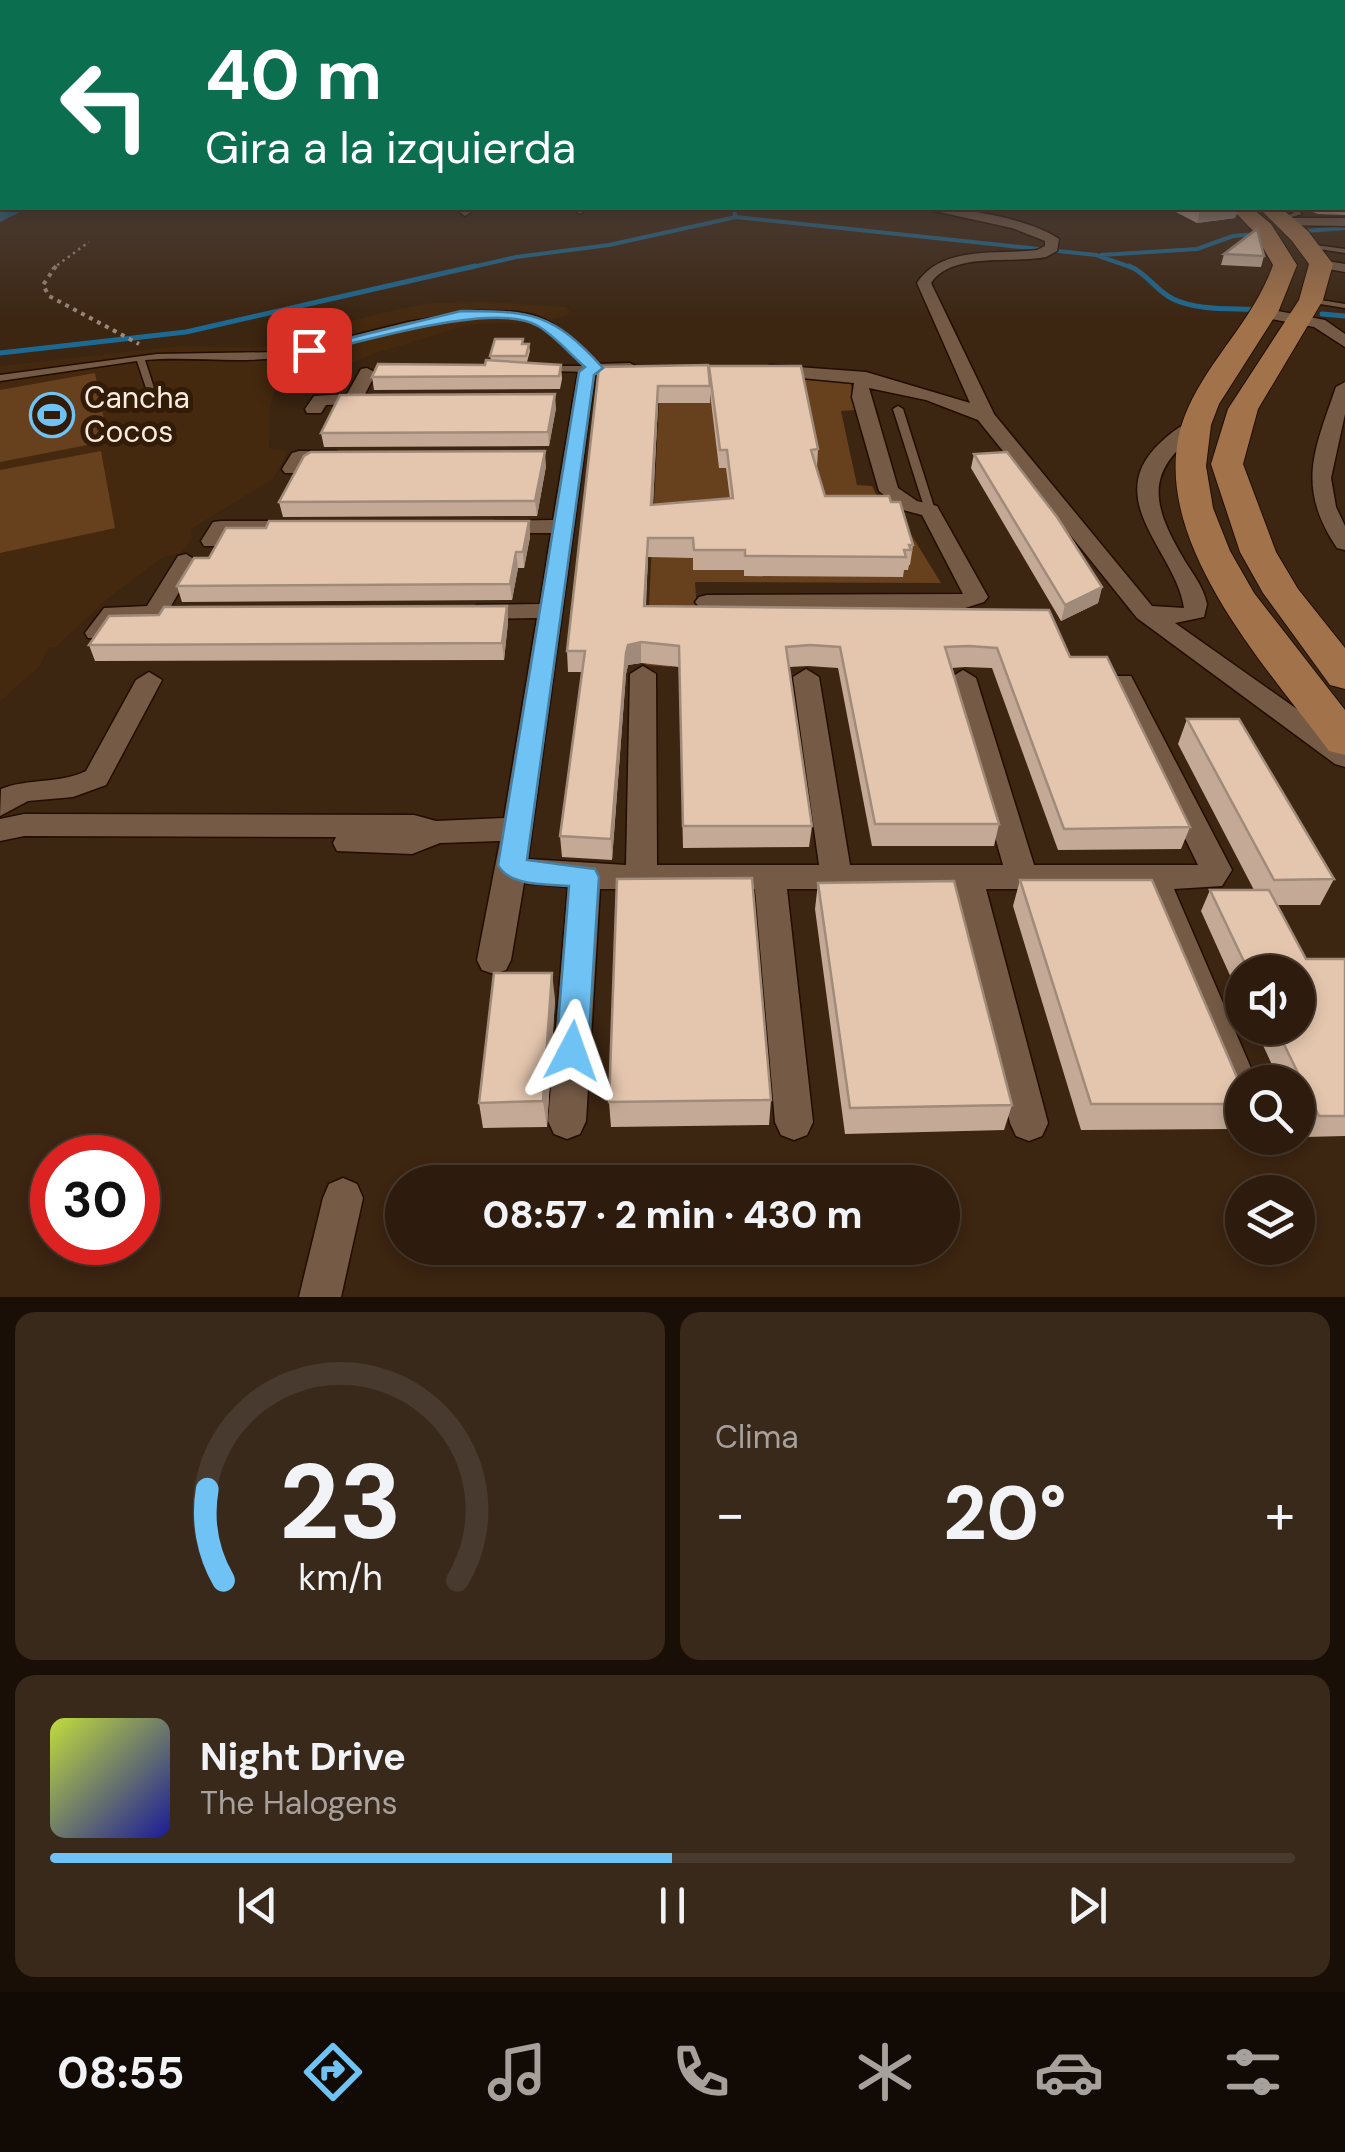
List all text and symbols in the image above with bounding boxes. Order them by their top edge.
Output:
text: 40 m [205,30,382,121]
icon: left [40,40,170,170]
text: Gira a la izquierda [205,118,576,177]
pin [267,308,352,393]
icon: arrive [282,323,337,378]
place label: Cancha Cocos [84,378,190,451]
sports icon: Cancha Cocos [29,392,75,438]
map controls [1225,955,1315,1265]
button: sound [1225,955,1315,1045]
position arrow [520,999,624,1103]
button: search [1225,1065,1315,1155]
speed limit sign: 30 [30,1135,160,1265]
button: layers [1225,1175,1315,1265]
text: 08:57 · 2 min · 430 m [483,1190,862,1240]
text: Clima [715,1416,799,1458]
text: 23 [279,1435,401,1570]
text: 20° [943,1465,1067,1562]
text: − [715,1478,745,1550]
text: + [1265,1478,1295,1550]
text: km/h [298,1555,382,1601]
text: Night Drive [200,1732,406,1782]
text: The Halogens [200,1782,398,1824]
icon: previous [230,1878,285,1933]
icon: pause [645,1878,700,1933]
icon: next [1060,1878,1115,1933]
icon: directions [298,2037,368,2107]
icon: music [482,2037,552,2107]
icon: phone [666,2037,736,2107]
icon: climate [850,2037,920,2107]
icon: car [1034,2037,1104,2107]
icon: filters [1218,2037,1288,2107]
text: 08:55 [57,2043,185,2102]

